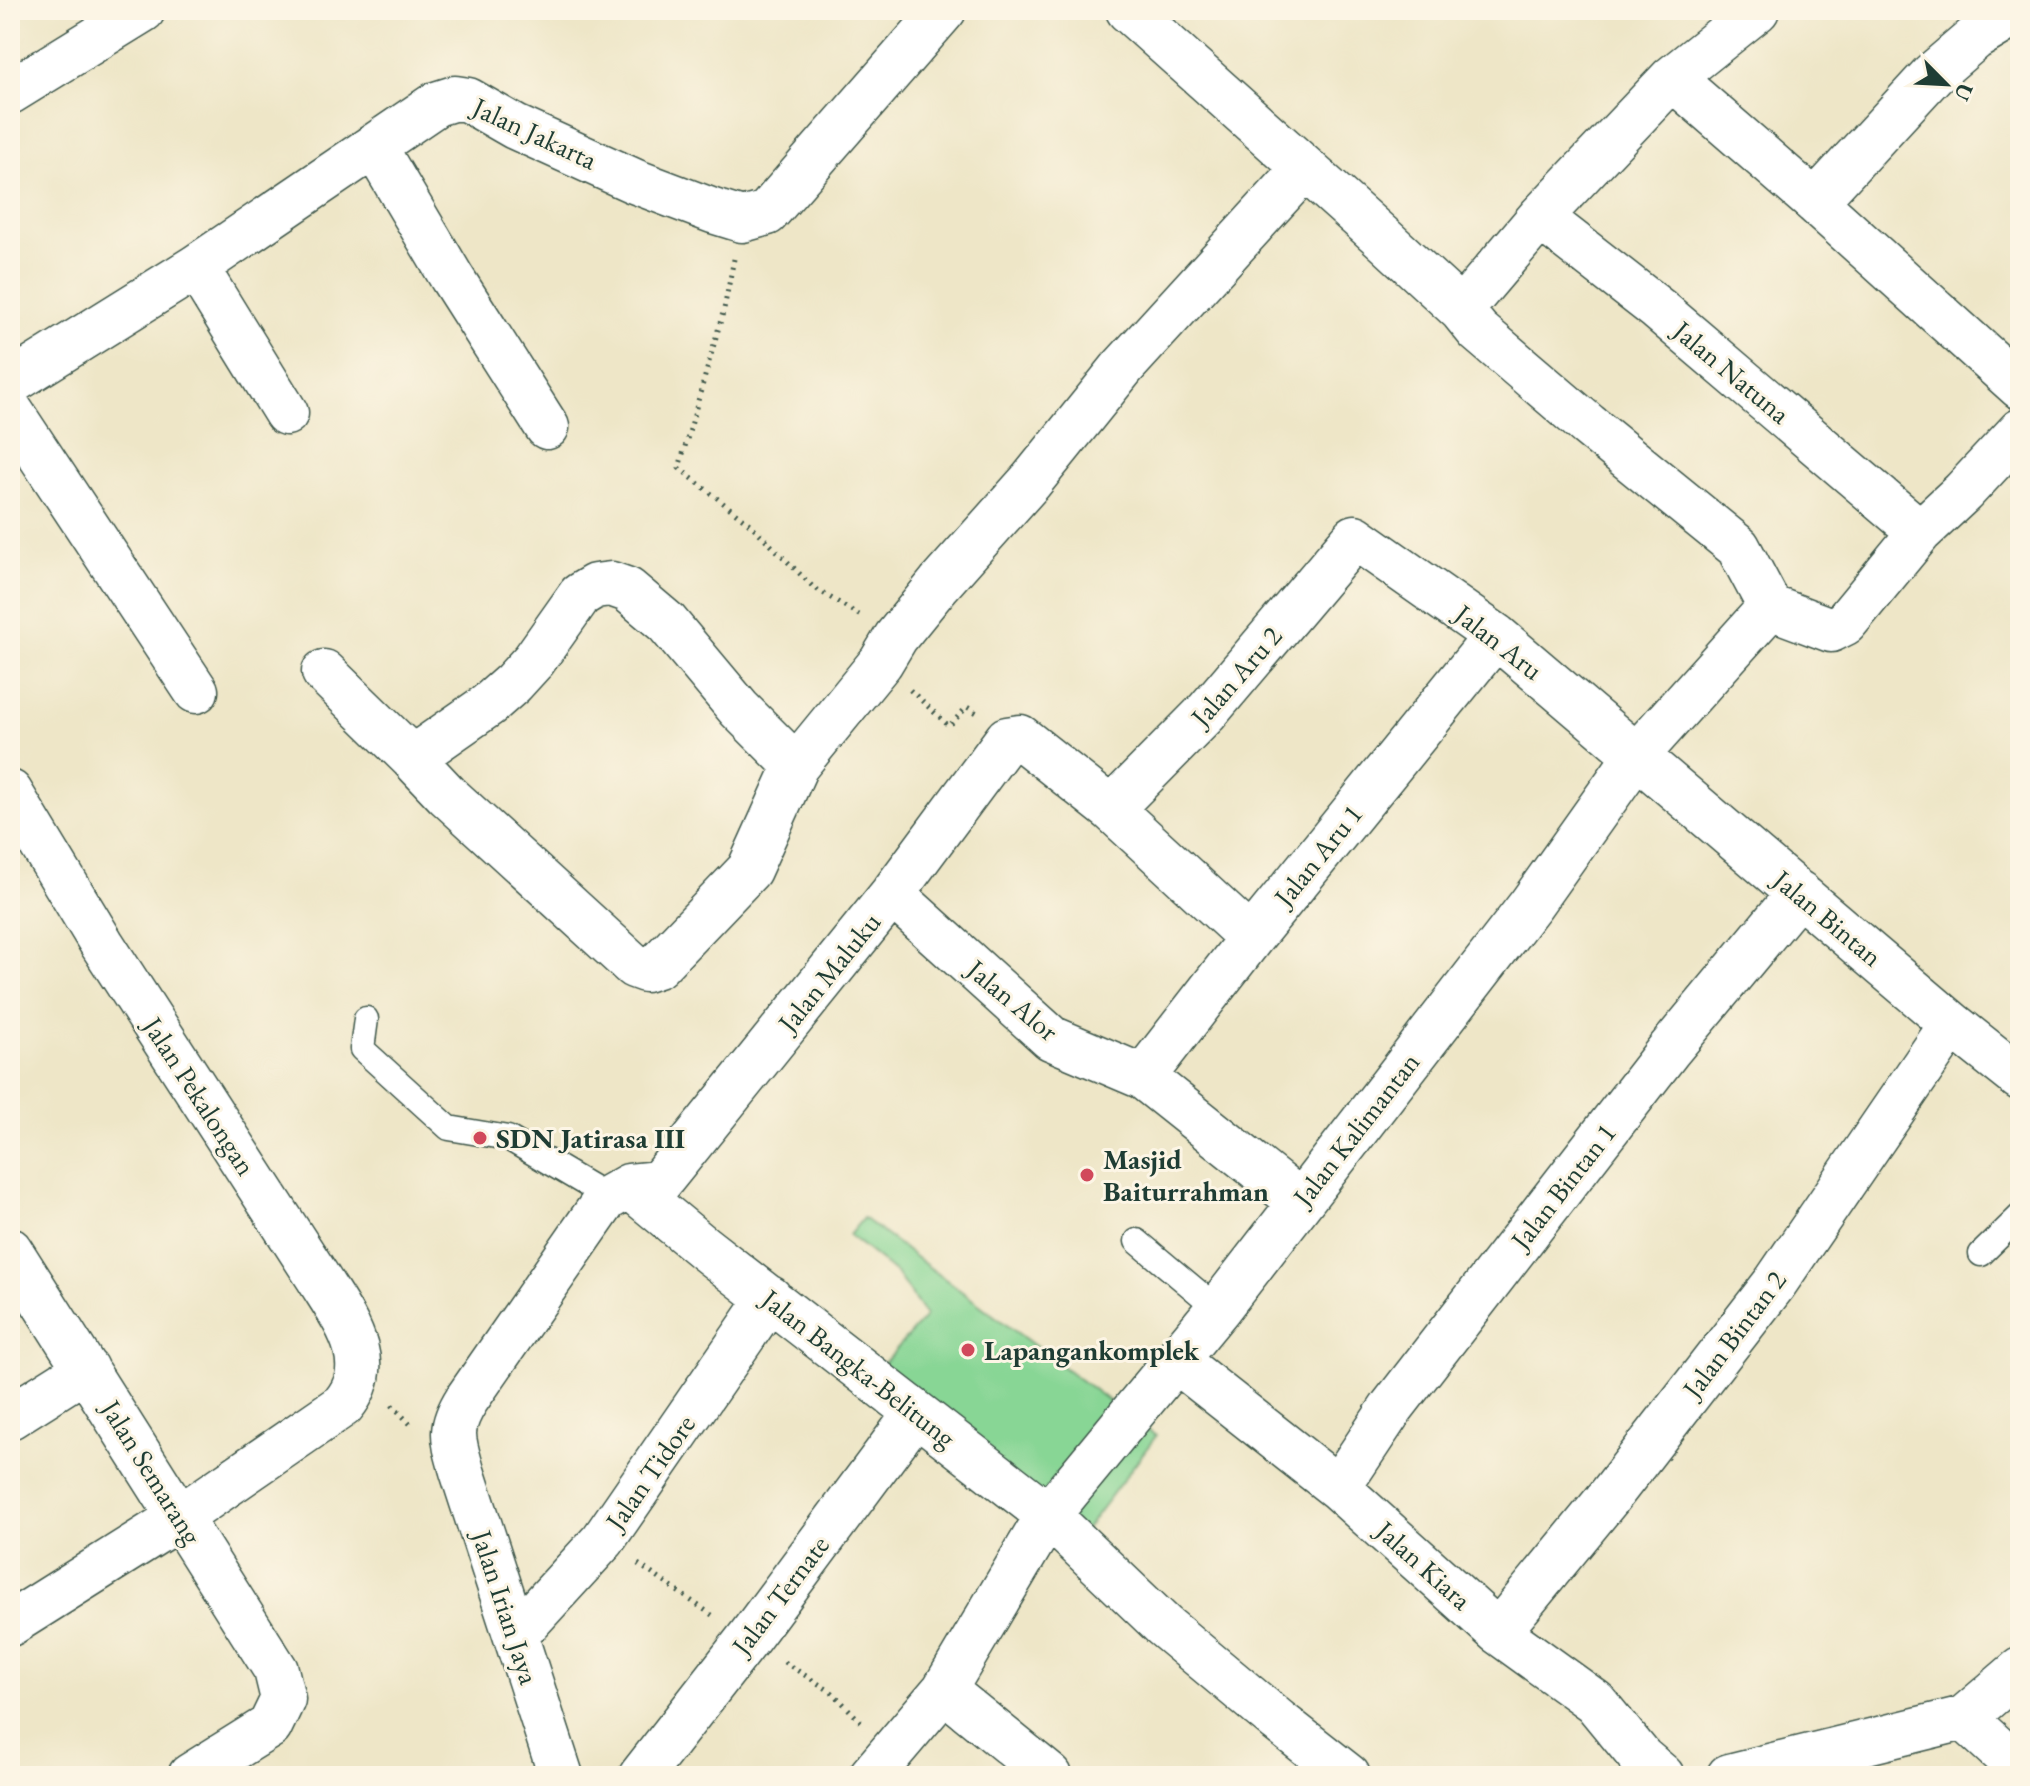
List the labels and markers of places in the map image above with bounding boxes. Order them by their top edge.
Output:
place label: SDN Jatirasa III [496,1120,685,1156]
marker: SDN Jatirasa III [471,1129,489,1147]
place label: Masjid Baiturrahman [1103,1141,1269,1209]
marker: Masjid Baiturrahman [1078,1166,1096,1184]
place label: Lapangankomplek [984,1332,1200,1368]
marker: Lapangankomplek [959,1341,977,1359]

